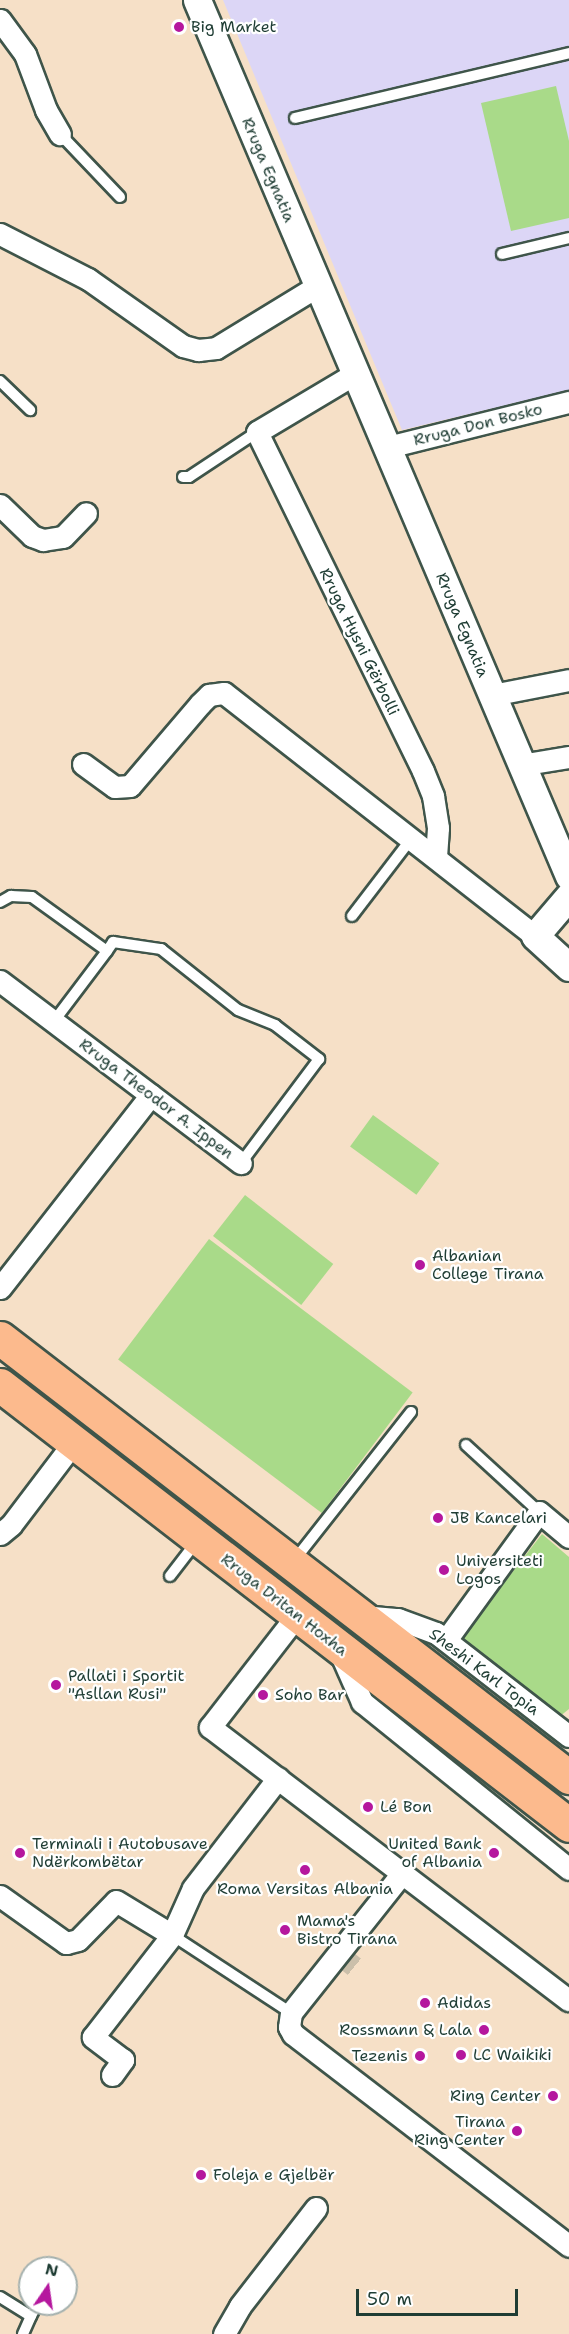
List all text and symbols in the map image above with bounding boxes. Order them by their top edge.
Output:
place label: Big Market [191,17,277,37]
marker: Big Market [172,20,186,34]
street label: Rruga Egnatia [237,115,299,225]
street label: Rruga Don Bosko [412,400,544,450]
street label: Rruga Hysni Gërbolli [315,565,403,719]
street label: Rruga Egnatia [431,570,493,680]
street label: Rruga Theodor A. Ippen [75,1035,237,1163]
place label: Albanian College Tirana [432,1246,544,1284]
marker: Albanian College Tirana [413,1258,427,1272]
place label: JB Kancelari [450,1508,547,1528]
marker: JB Kancelari [431,1511,445,1525]
street label: Rruga Dritan Hoxha [217,1550,351,1660]
place label: Universiteti Logos [456,1551,543,1589]
marker: Universiteti Logos [437,1563,451,1577]
street label: Sheshi Karl Topia [425,1624,543,1720]
place label: Pallati i Sportit "Asllan Rusi" [68,1666,184,1704]
marker: Pallati i Sportit "Asllan Rusi" [49,1678,63,1692]
place label: Soho Bar [275,1685,345,1705]
marker: Soho Bar [256,1688,270,1702]
place label: Lé Bon [380,1797,432,1817]
marker: Lé Bon [361,1800,375,1814]
place label: Terminali i Autobusave Ndërkombëtar [32,1834,208,1872]
place label: United Bank of Albania [388,1834,482,1872]
marker: Terminali i Autobusave Ndërkombëtar [13,1846,27,1860]
marker: United Bank of Albania [487,1846,501,1860]
marker: Roma Versitas Albania [298,1863,312,1877]
place label: Roma Versitas Albania [217,1879,393,1899]
place label: Mama's Bistro Tirana [297,1911,397,1949]
marker: Mama's Bistro Tirana [278,1923,292,1937]
place label: Adidas [437,1993,491,2013]
marker: Adidas [418,1996,432,2010]
place label: Rossmann & Lala [339,2020,472,2040]
marker: Rossmann & Lala [477,2023,491,2037]
place label: LC Waikiki [473,2045,552,2065]
place label: Tezenis [351,2046,408,2066]
marker: LC Waikiki [454,2048,468,2062]
marker: Tezenis [413,2049,427,2063]
place label: Ring Center [450,2086,541,2106]
marker: Ring Center [546,2089,560,2103]
place label: Tirana Ring Center [414,2112,505,2150]
marker: Tirana Ring Center [510,2124,524,2138]
place label: Foleja e Gjelbër [213,2165,335,2185]
marker: Foleja e Gjelbër [194,2168,208,2182]
north arrow [18,2256,78,2316]
text: N [43,2258,60,2282]
scale bar [359,2277,521,2315]
text: 50 m [367,2287,412,2311]

